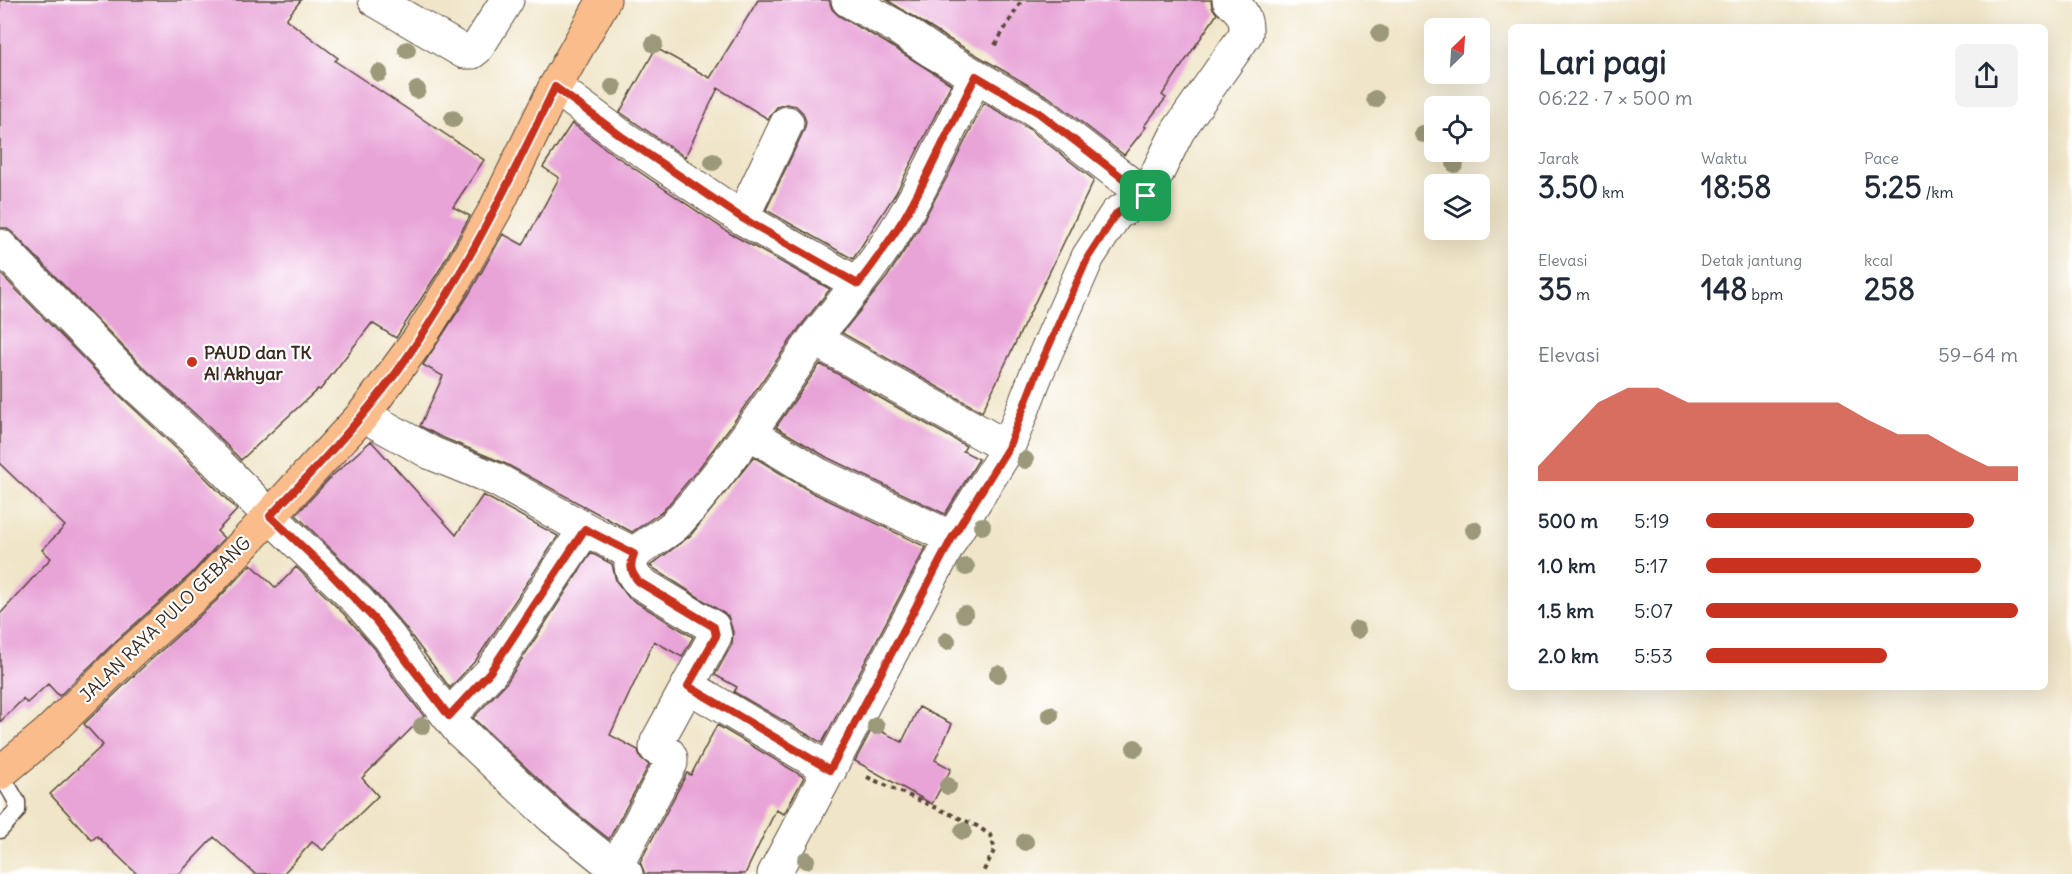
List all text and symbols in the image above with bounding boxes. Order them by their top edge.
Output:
north arrow [1424,18,1490,84]
map controls [1424,18,1490,240]
text: Lari pagi [1538,41,1667,83]
button: share [1955,44,2018,107]
text: 06:22 · 7 × 500 m [1538,85,1693,110]
button: locate [1424,96,1490,162]
text: Jarak [1538,148,1579,168]
text: Waktu [1701,148,1747,168]
text: Pace [1864,148,1899,168]
text: 3.50 [1538,168,1598,206]
text: 18:58 [1701,168,1772,206]
text: 5:25 [1864,168,1922,206]
pin [1120,170,1171,221]
button: layers [1424,174,1490,240]
icon: arrive [1129,179,1162,212]
text: km [1598,182,1624,202]
text: /km [1922,182,1954,202]
text: Elevasi [1538,250,1587,270]
text: Detak jantung [1701,250,1802,270]
text: kcal [1864,250,1893,270]
text: 35 [1538,270,1572,308]
text: 148 [1701,270,1748,308]
text: 258 [1864,270,1915,308]
text: m [1572,284,1590,304]
text: bpm [1748,284,1783,304]
place label: PAUD dan TK Al Akhyar [204,341,312,385]
text: Elevasi [1538,342,1600,367]
text: 59–64 m [1938,342,2018,367]
marker: PAUD dan TK Al Akhyar [185,355,199,369]
text: 500 m [1538,508,1598,533]
text: 5:19 [1634,508,1669,533]
street label: JALAN RAYA PULO GEBANG [75,531,255,707]
text: 1.0 km [1538,553,1596,578]
text: 5:17 [1634,553,1668,578]
text: 1.5 km [1538,598,1594,623]
text: 5:07 [1634,598,1673,623]
text: 2.0 km [1538,643,1599,668]
text: 5:53 [1634,643,1673,668]

